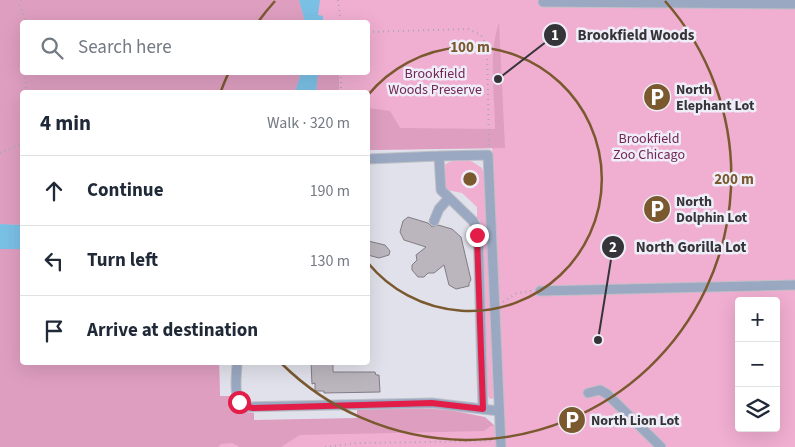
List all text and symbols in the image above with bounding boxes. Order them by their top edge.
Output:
search box [20,20,370,75]
callout: Brookfield Woods [543,20,704,50]
text: 1 [551,25,559,46]
text: Brookfield Woods [578,25,695,46]
icon: search [38,34,66,62]
text: Search here [78,34,172,61]
text: 100 m [450,37,490,58]
park label: Brookfield Woods Preserve [388,64,482,100]
place label: North Elephant Lot [676,80,755,116]
parking icon: North Elephant Lot [642,82,672,112]
text: 4 min [40,108,91,138]
text: Walk · 320 m [267,112,350,134]
park label: Brookfield Zoo Chicago [613,129,685,165]
text: 200 m [714,169,754,190]
centre of rings [461,170,479,188]
icon: ahead [40,177,68,205]
text: Continue [87,177,164,204]
text: 190 m [310,180,350,202]
place label: North Dolphin Lot [676,192,748,228]
parking icon: North Dolphin Lot [642,194,672,224]
route end [466,224,489,247]
callout: North Gorilla Lot [601,232,756,262]
text: 2 [609,237,617,258]
text: North Gorilla Lot [636,237,746,258]
icon: left [40,247,68,275]
text: Turn left [87,247,158,274]
text: 130 m [310,250,350,272]
map controls [735,297,780,432]
button: + [735,297,780,342]
icon: arrive [40,317,68,345]
text: Arrive at destination [87,317,258,344]
button: − [735,342,780,387]
button: layers [735,387,780,432]
route start [228,391,251,414]
parking icon: North Lion Lot [557,405,587,435]
place label: North Lion Lot [591,411,680,431]

